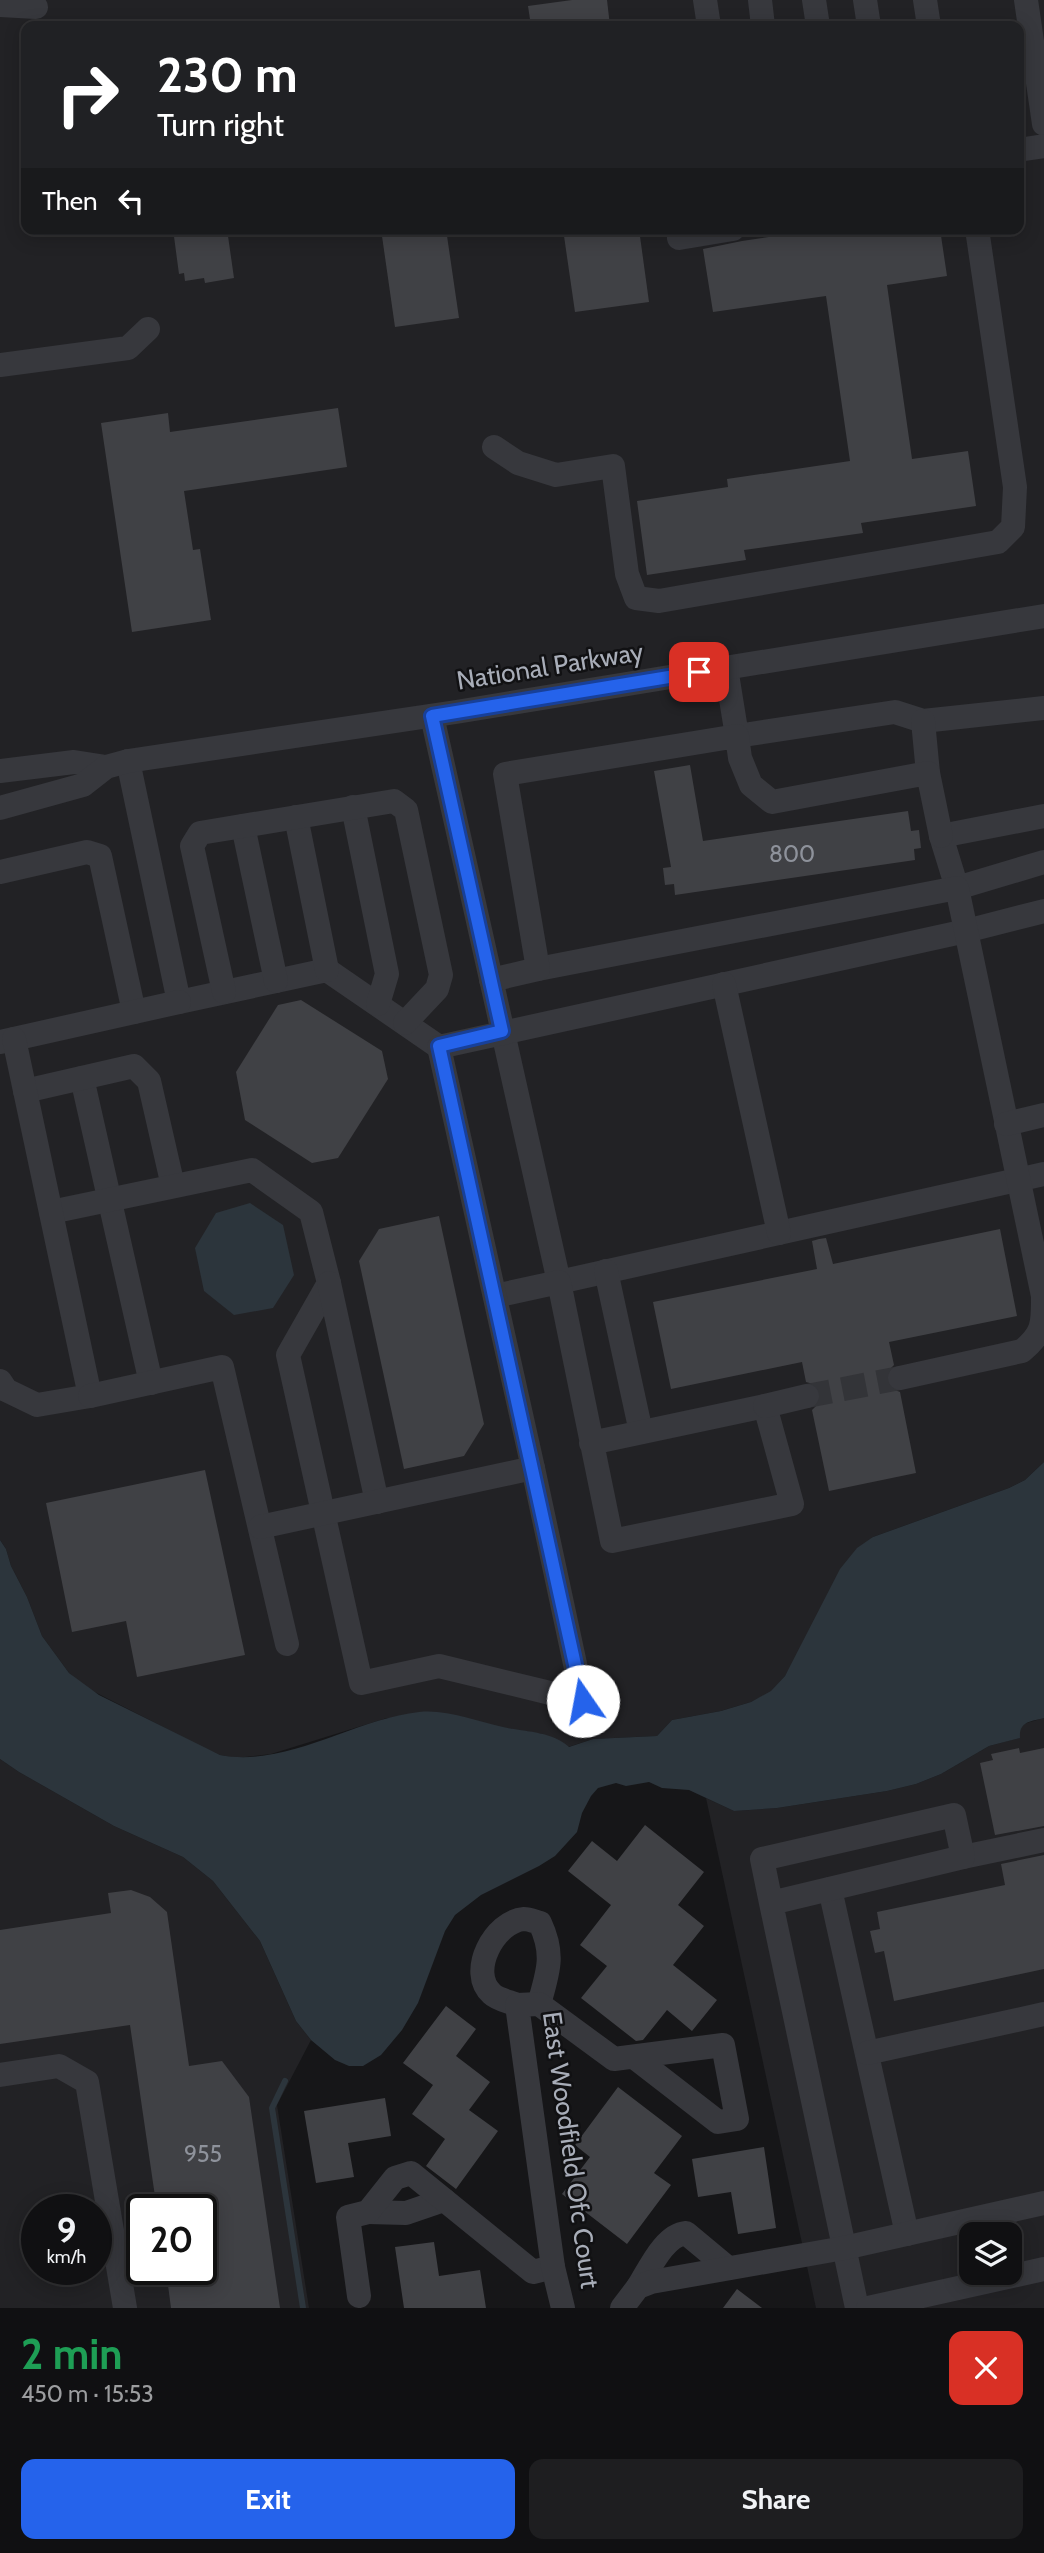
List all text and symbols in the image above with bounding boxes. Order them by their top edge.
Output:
text: 230 m [157,45,298,104]
icon: right [42,49,133,140]
text: Turn right [157,105,284,144]
icon: left [112,182,150,220]
text: Then [42,185,98,217]
street label: National Parkway [454,635,646,697]
pin [669,642,729,702]
icon: arrive [680,653,718,691]
house number: 800 [769,840,815,868]
position arrow [546,1664,620,1738]
street label: East Woodfield Ofc Court [536,2010,606,2291]
house number: 955 [184,2140,222,2168]
speed limit sign: 20 [126,2194,217,2285]
text: 9 [57,2209,76,2252]
map controls [959,2222,1022,2285]
button: layers [959,2222,1022,2285]
text: km/h [47,2246,86,2268]
text: 2 min [21,2328,122,2380]
button: close [949,2331,1023,2405]
text: 450 m · 15:53 [21,2380,154,2408]
button: Exit [21,2459,515,2539]
button: Share [529,2459,1023,2539]

